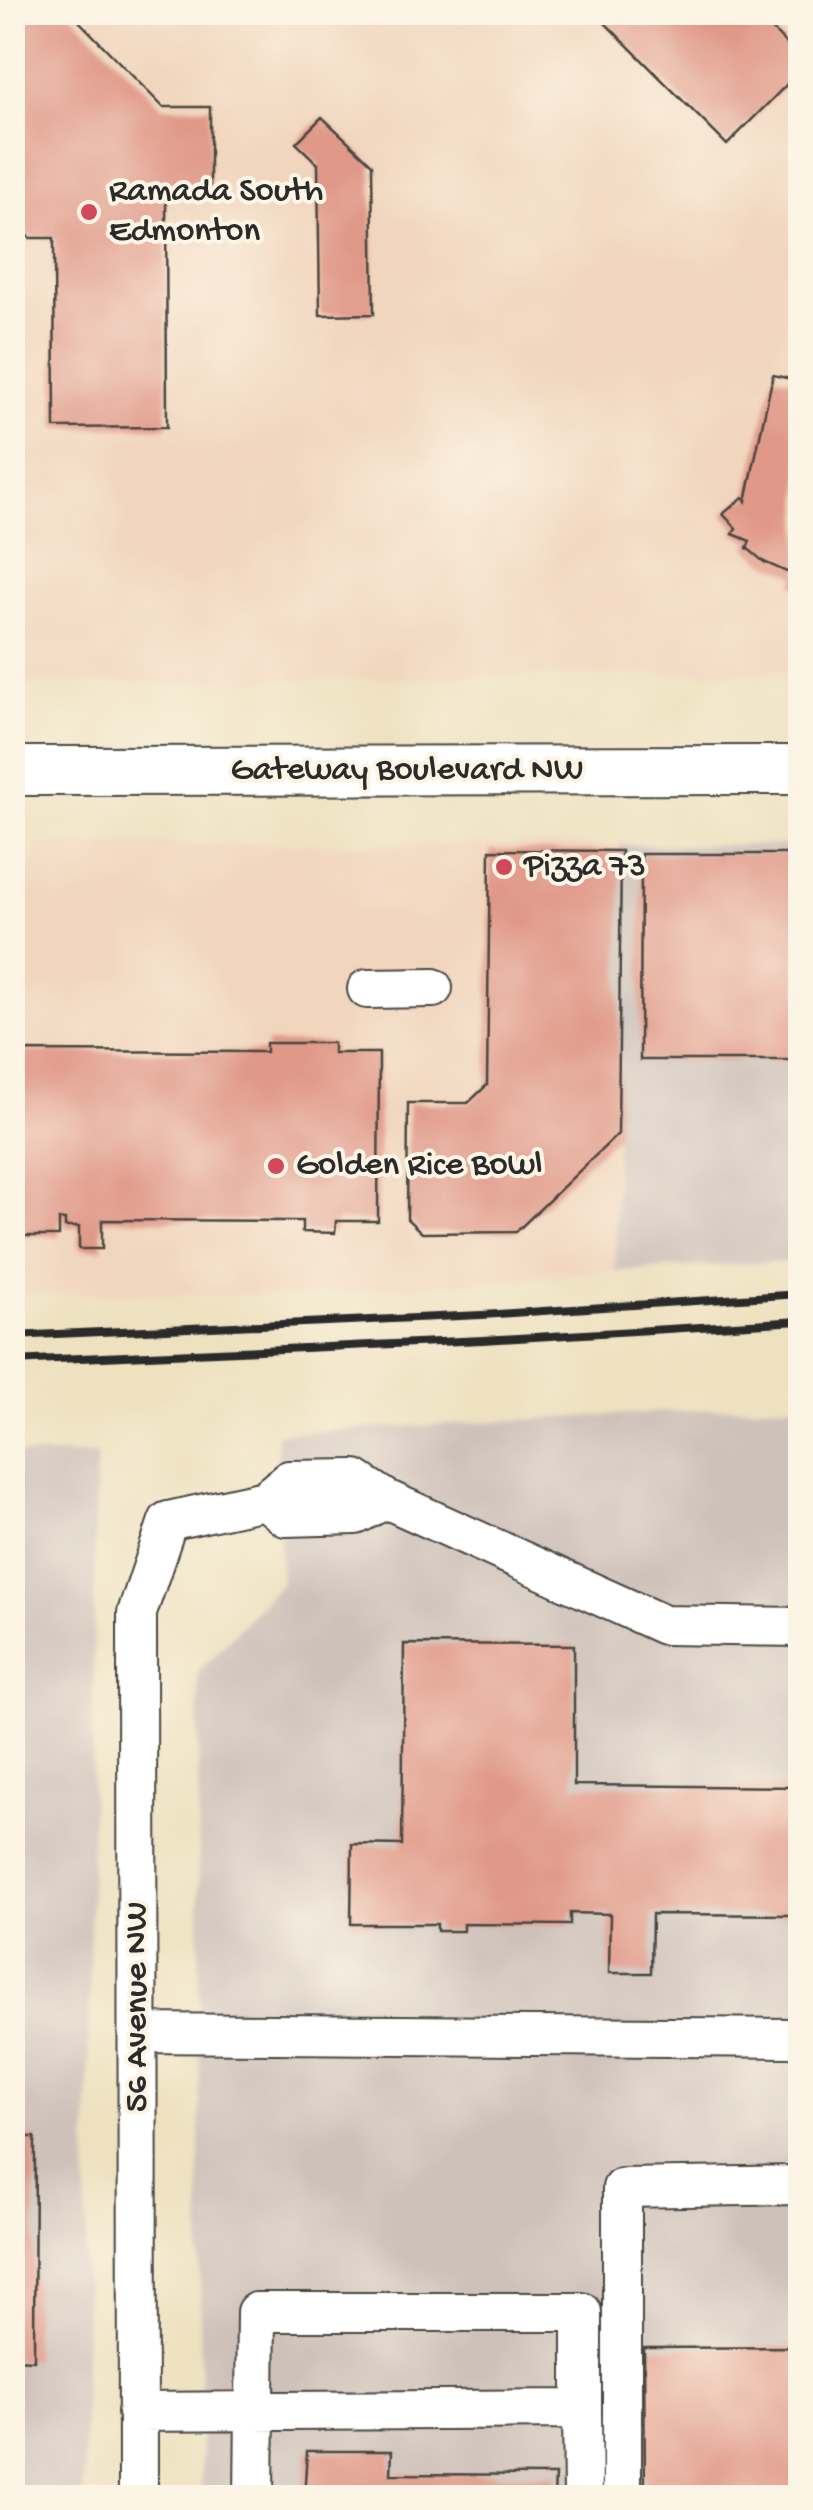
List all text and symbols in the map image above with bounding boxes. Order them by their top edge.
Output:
place label: Ramada South Edmonton [109,172,323,253]
marker: Ramada South Edmonton [78,201,100,223]
street label: Gateway Boulevard NW [231,751,583,792]
place label: Pizza 73 [523,847,646,888]
marker: Pizza 73 [493,856,515,878]
place label: Golden Rice Bowl [296,1146,543,1187]
marker: Golden Rice Bowl [265,1155,287,1177]
street label: 56 Avenue NW [118,1902,159,2112]

